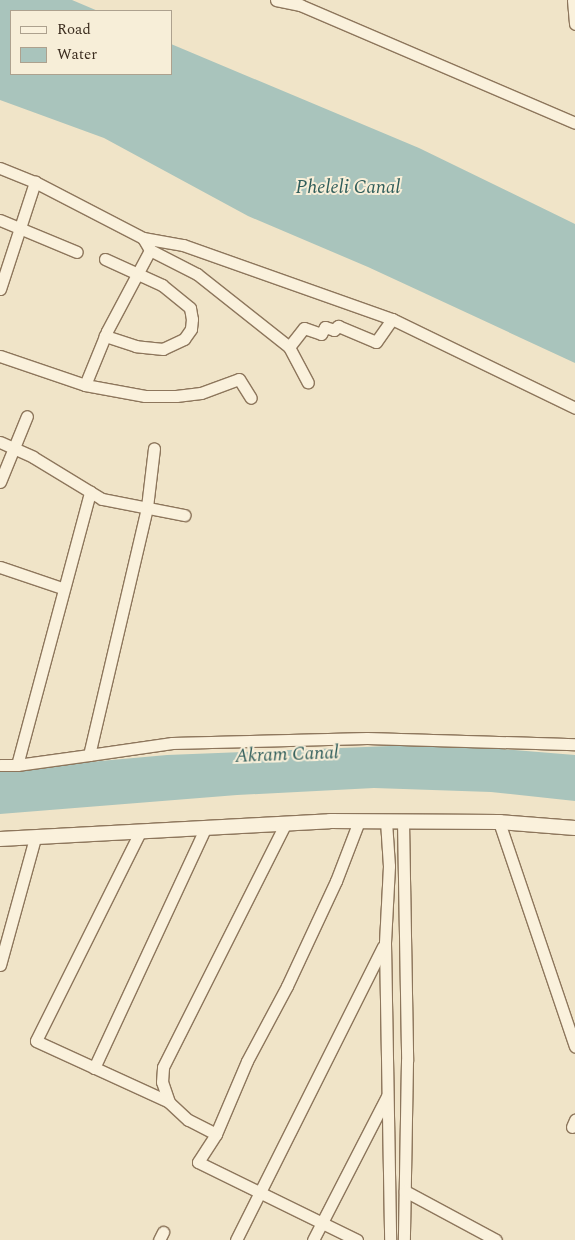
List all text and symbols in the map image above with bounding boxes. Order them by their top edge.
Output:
legend [10,10,172,75]
text: Road [57,18,91,41]
text: Water [57,43,97,66]
water label: Pheleli Canal [296,177,400,199]
water label: Akram Canal [235,742,339,768]

